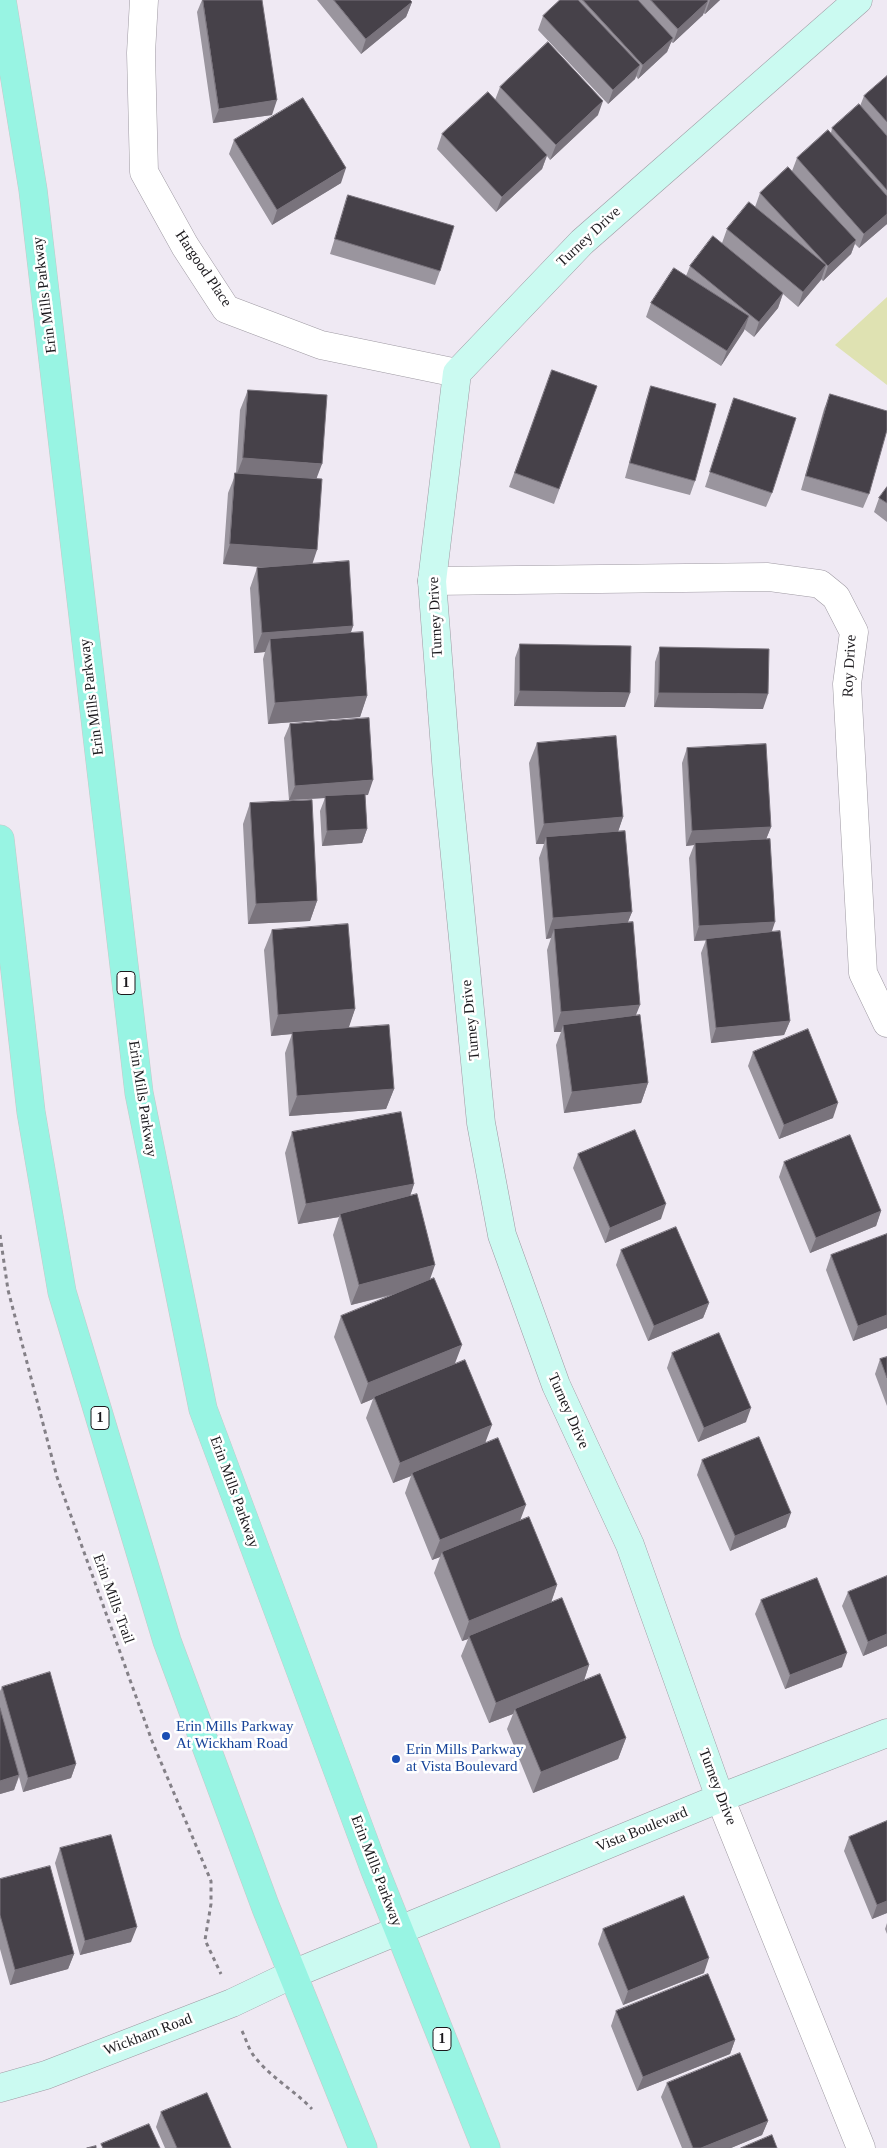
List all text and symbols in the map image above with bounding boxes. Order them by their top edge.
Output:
street label: Turney Drive [553,203,625,271]
street label: Hargood Place [171,227,235,311]
street label: Erin Mills Parkway [29,236,61,354]
street label: Turney Drive [425,576,447,658]
street label: Roy Drive [839,634,861,698]
street label: Erin Mills Parkway [76,638,108,756]
road number: 1 [117,971,135,994]
street label: Turney Drive [458,979,484,1061]
street label: Erin Mills Parkway [124,1040,160,1158]
street label: Turney Drive [543,1370,593,1452]
road number: 1 [91,1406,109,1430]
street label: Erin Mills Parkway [205,1434,263,1550]
street label: Erin Mills Trail [89,1552,137,1646]
place label: Erin Mills Parkway At Wickham Road [176,1718,293,1753]
marker: Erin Mills Parkway At Wickham Road [160,1730,172,1742]
place label: Erin Mills Parkway at Vista Boulevard [406,1741,523,1776]
street label: Turney Drive [694,1746,740,1828]
marker: Erin Mills Parkway at Vista Boulevard [390,1753,402,1765]
street label: Vista Boulevard [594,1803,690,1857]
street label: Erin Mills Parkway [347,1813,405,1929]
street label: Wickham Road [101,2010,195,2060]
road number: 1 [433,2028,451,2050]

